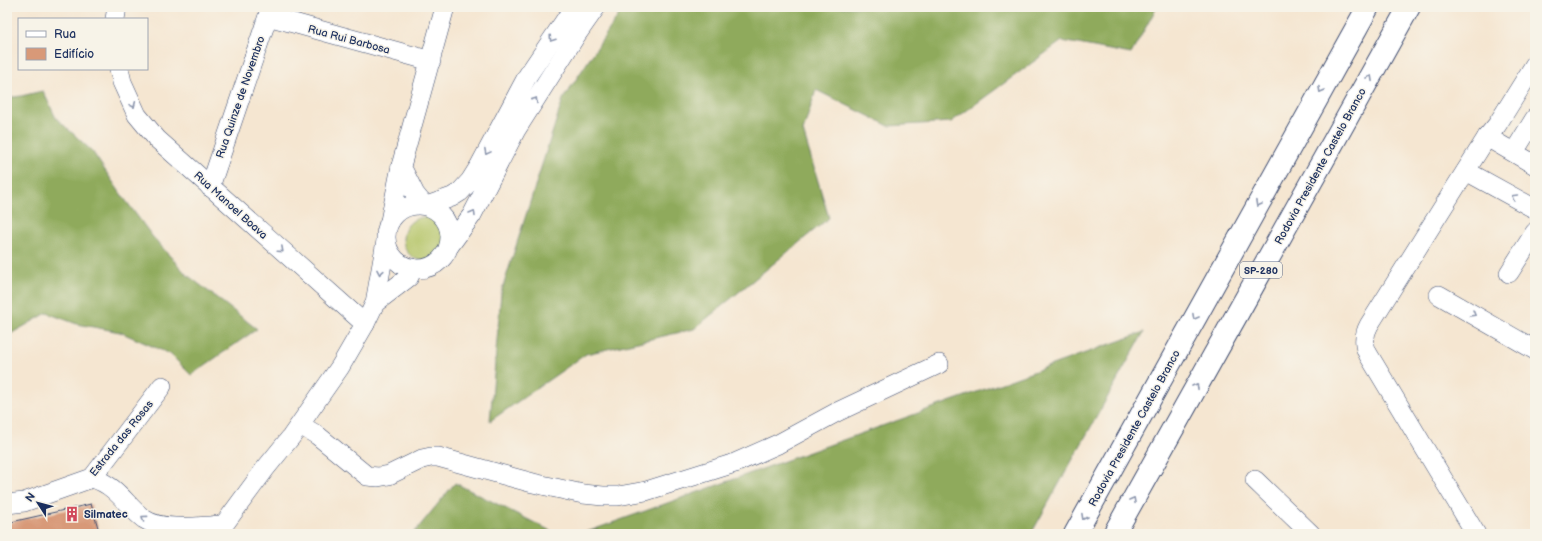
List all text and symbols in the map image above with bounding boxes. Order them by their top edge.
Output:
legend [18,18,148,70]
street label: Rua Rui Barbosa [306,22,391,57]
text: Rua [54,27,76,42]
street label: Rua Quinze de Novembro [213,34,268,160]
one-way arrow [550,35,557,42]
text: Edifício [54,47,94,62]
one-way arrow [1365,75,1372,82]
street label: Rodovia Presidente Castelo Branco [1272,86,1369,247]
one-way arrow [1319,86,1326,93]
one-way arrow [530,97,538,104]
one-way arrow [128,102,136,109]
one-way arrow [484,148,492,155]
street label: Rua Manoel Boava [191,169,270,242]
one-way arrow [1511,195,1518,202]
one-way arrow [1256,200,1263,207]
one-way arrow [468,210,475,217]
one-way arrow [276,245,284,253]
road number: SP-280 [1240,262,1282,278]
one-way arrow [377,269,385,275]
one-way arrow [1469,310,1476,317]
one-way arrow [1193,313,1200,320]
street label: Rodovia Presidente Castelo Branco [1086,348,1183,509]
one-way arrow [1192,383,1199,390]
street label: Estrada das Rosas [87,397,156,479]
north arrow [18,483,58,523]
text: N [23,490,38,505]
one-way arrow [1128,497,1135,504]
building icon: Silmatec [63,505,81,523]
place label: Silmatec [84,508,128,521]
one-way arrow [1082,513,1089,520]
one-way arrow [142,516,149,523]

